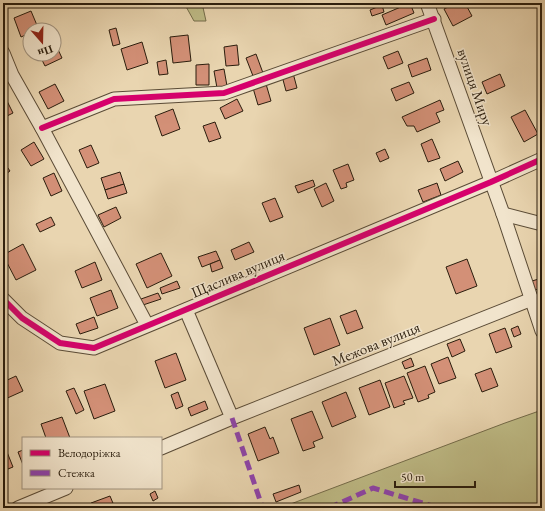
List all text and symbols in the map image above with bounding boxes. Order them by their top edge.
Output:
north arrow [22,22,62,62]
text: Пн [35,42,55,61]
street label: вулиця Миру [453,46,498,128]
street label: Щаслива вулиця [188,245,288,302]
street label: Межова вулиця [329,317,423,370]
legend [22,437,162,489]
text: Велодоріжка [58,445,121,461]
scale bar [395,463,475,489]
text: Стежка [58,465,95,481]
text: 50 m [401,469,425,485]

